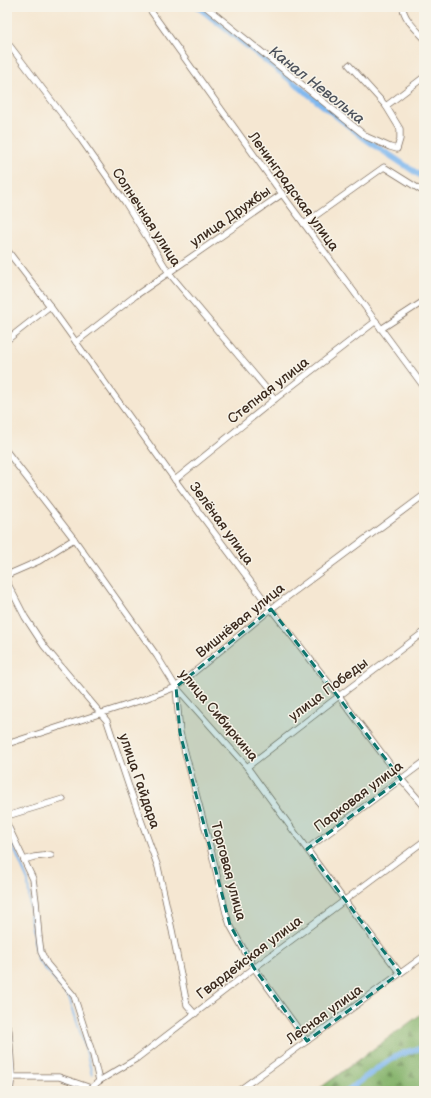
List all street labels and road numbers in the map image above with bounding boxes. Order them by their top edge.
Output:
street label: Ленинградская улица [244,128,343,255]
street label: Солнечная улица [108,165,185,270]
street label: улица Дружбы [187,182,274,250]
street label: Степная улица [224,353,313,427]
street label: Зелёная улица [186,479,258,569]
street label: Вишнёвая улица [193,579,289,661]
street label: улица Победы [285,654,371,725]
street label: улица Сибиркина [175,666,262,765]
street label: улица Гайдара [115,731,164,832]
street label: Парковая улица [310,757,407,835]
street label: Торговая улица [207,820,250,923]
street label: Гвардейская улица [193,912,306,1003]
street label: Лесная улица [282,981,366,1048]

